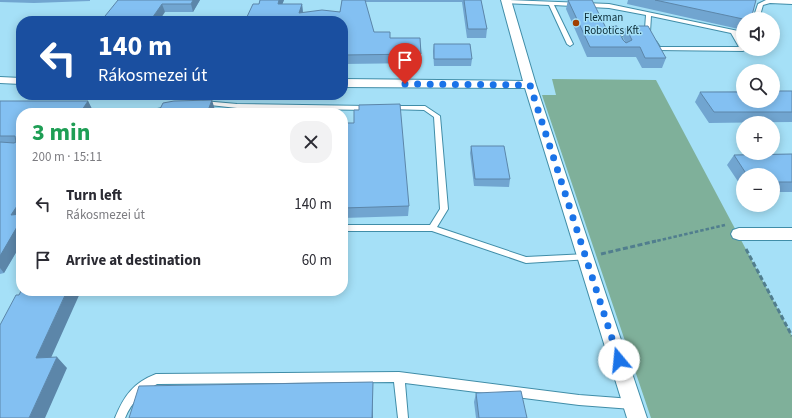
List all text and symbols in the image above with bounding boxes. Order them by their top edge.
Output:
place label: Flexman Robotics Kft. [584,10,642,38]
map controls [736,12,780,212]
button: sound [736,12,780,56]
marker: Flexman Robotics Kft. [571,18,581,28]
text: 140 m [98,26,172,66]
icon: left [32,32,84,84]
pin [388,43,422,84]
icon: arrive [394,49,416,71]
text: Rákosmezei út [98,63,207,88]
button: search [736,64,780,108]
text: 3 min [32,115,90,150]
button: + [736,116,780,160]
button: close [290,121,332,163]
text: 200 m · 15:11 [32,148,102,166]
button: − [736,168,780,212]
text: Turn left [66,185,122,206]
icon: left [32,193,54,215]
text: 140 m [294,194,332,215]
text: Rákosmezei út [66,206,145,224]
icon: arrive [32,249,54,271]
text: Arrive at destination [66,250,201,271]
text: 60 m [302,250,332,271]
position arrow [598,339,640,381]

